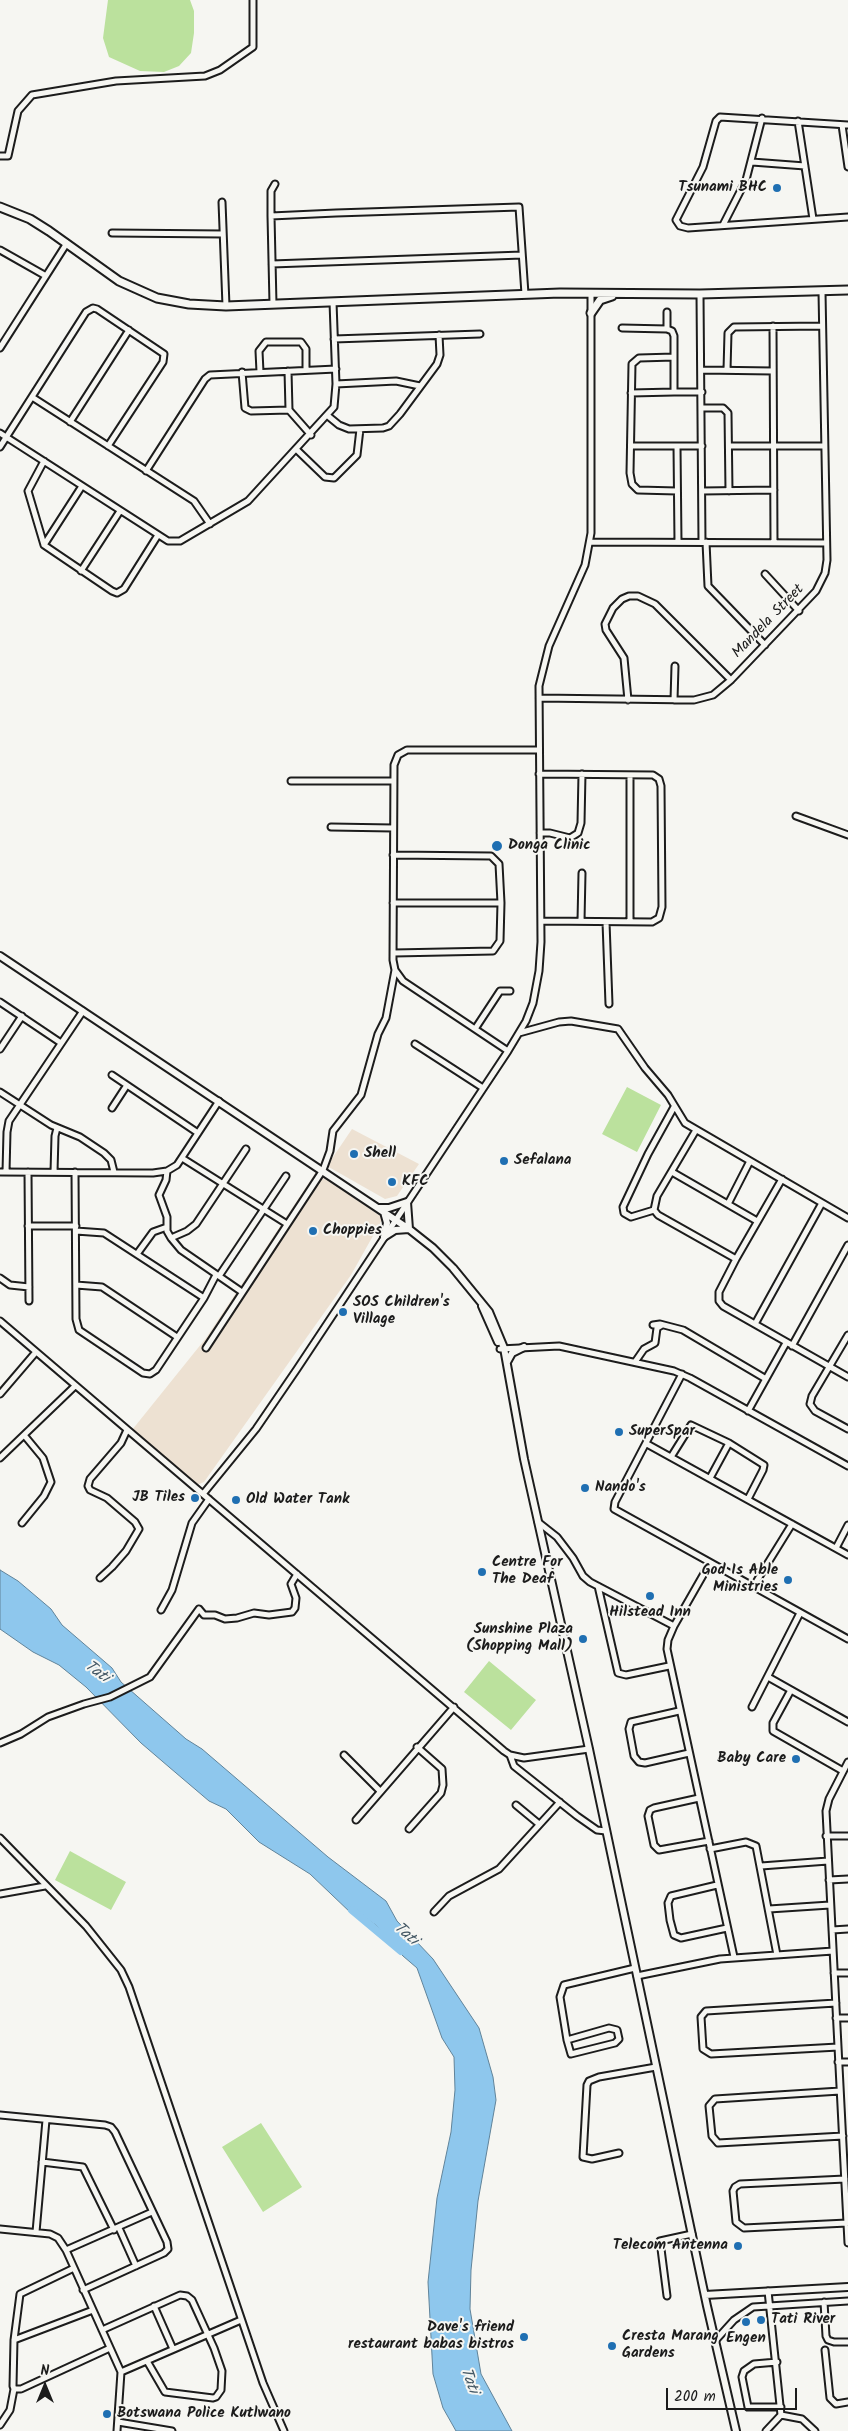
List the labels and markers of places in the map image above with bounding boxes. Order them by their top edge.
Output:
place label: Tsunami BHC [678,179,767,197]
marker: Tsunami BHC [771,182,783,194]
place label: Donga Clinic [508,837,590,855]
marker: Donga Clinic [490,839,504,853]
place label: Shell [364,1145,396,1163]
marker: Shell [348,1148,360,1160]
place label: Sefalana [514,1152,571,1170]
marker: Sefalana [498,1155,510,1167]
place label: KFC [402,1173,428,1191]
marker: KFC [386,1176,398,1188]
place label: Choppies [323,1222,382,1240]
marker: Choppies [307,1225,319,1237]
place label: SOS Children's Village [353,1294,450,1329]
marker: SOS Children's Village [337,1306,349,1318]
place label: SuperSpar [629,1423,695,1441]
marker: SuperSpar [613,1426,625,1438]
place label: Nando's [595,1479,646,1497]
marker: Nando's [579,1482,591,1494]
place label: JB Tiles [132,1489,185,1507]
place label: Old Water Tank [246,1491,349,1509]
marker: JB Tiles [189,1492,201,1504]
marker: Old Water Tank [230,1494,242,1506]
place label: Centre For The Deaf [492,1554,563,1589]
place label: God Is Able Ministries [702,1562,778,1597]
marker: Centre For The Deaf [476,1566,488,1578]
marker: God Is Able Ministries [782,1574,794,1586]
marker: Hilstead Inn [644,1590,656,1602]
place label: Hilstead Inn [609,1604,691,1622]
place label: Sunshine Plaza (Shopping Mall) [466,1621,573,1656]
marker: Sunshine Plaza (Shopping Mall) [577,1633,589,1645]
place label: Baby Care [717,1750,786,1768]
marker: Baby Care [790,1753,802,1765]
place label: Telecom Antenna [613,2237,728,2255]
marker: Telecom Antenna [732,2240,744,2252]
place label: Tati River [771,2311,835,2329]
marker: Tati River [755,2314,767,2326]
marker: Engen [740,2316,752,2328]
place label: Dave's friend restaurant babas bistros [348,2319,514,2354]
place label: Cresta Marang Gardens [622,2328,719,2363]
place label: Engen [726,2330,766,2348]
marker: Dave's friend restaurant babas bistros [518,2331,530,2343]
marker: Cresta Marang Gardens [606,2340,618,2352]
place label: Botswana Police Kutlwano [117,2405,291,2423]
marker: Botswana Police Kutlwano [101,2408,113,2420]

